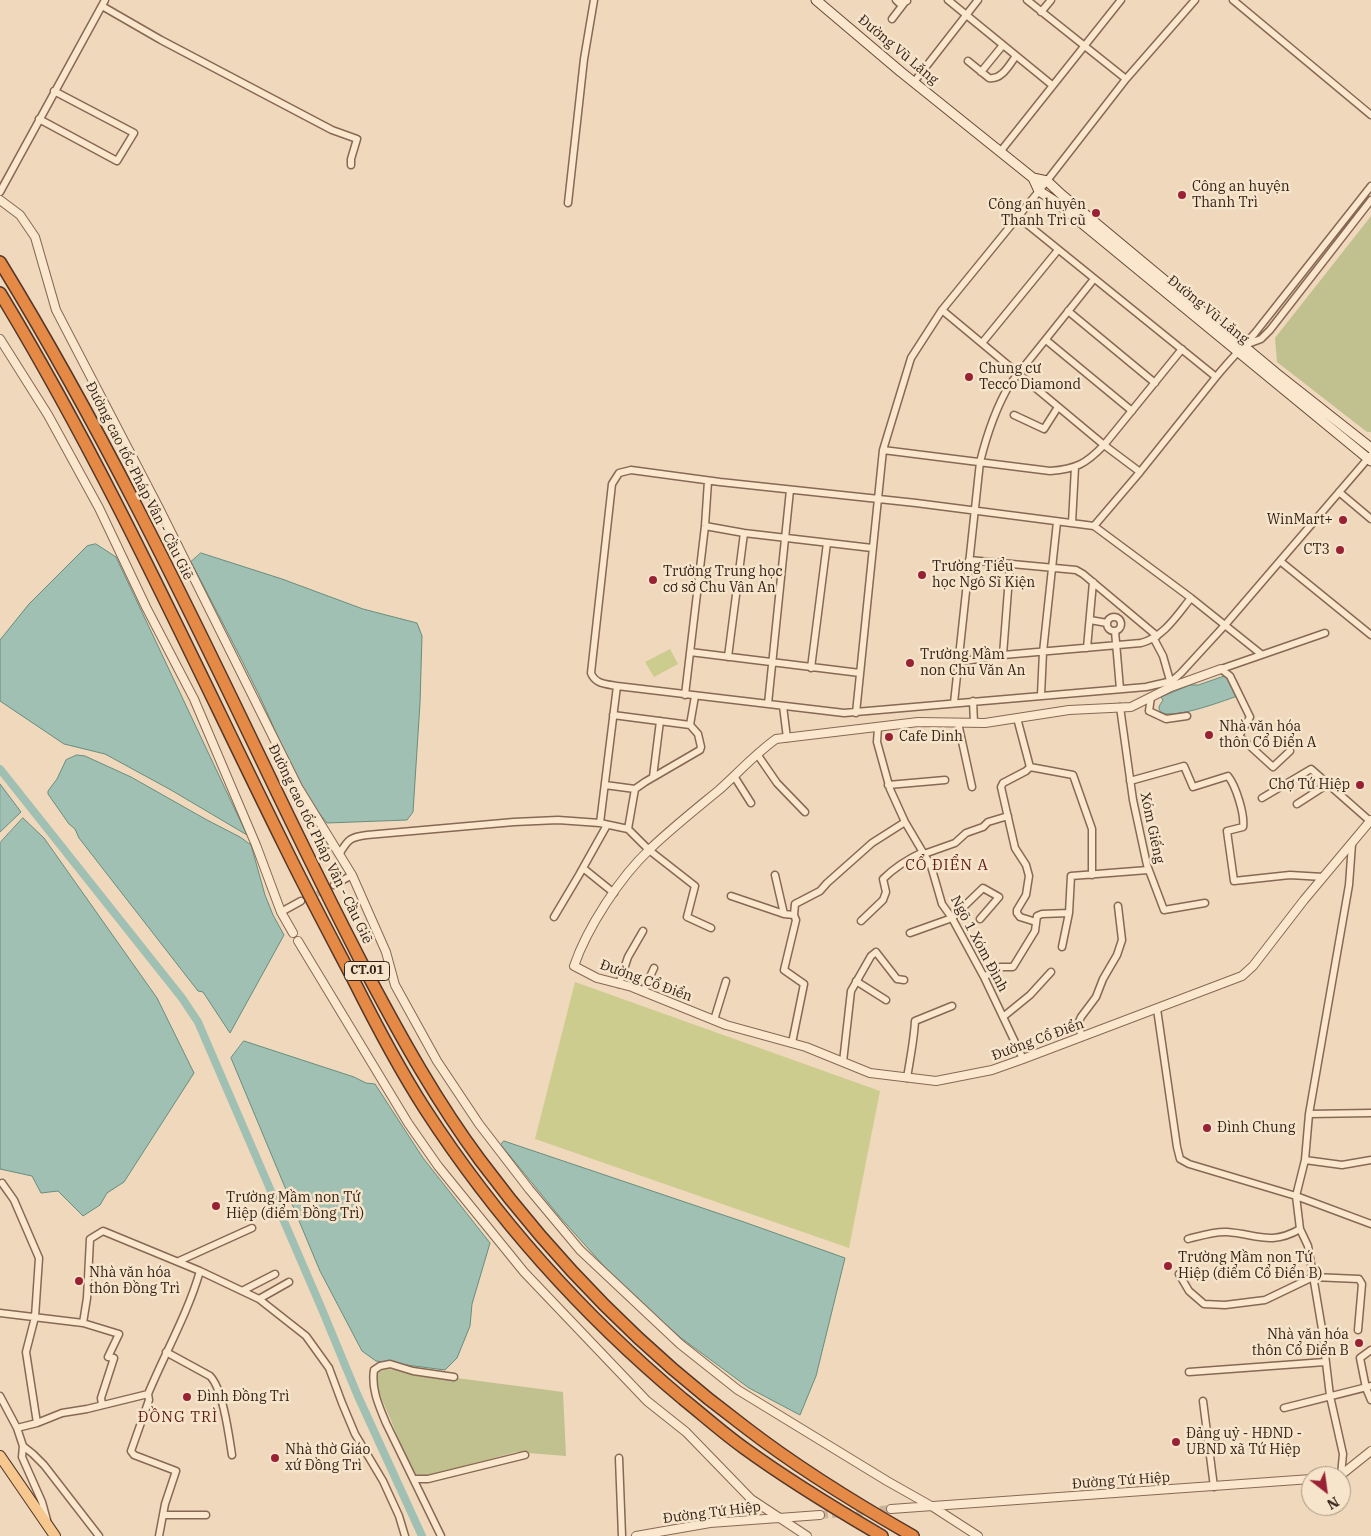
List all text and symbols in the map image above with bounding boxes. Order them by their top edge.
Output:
street label: Đường Vũ Lăng [854,12,942,88]
place label: Công an huyện Thanh Trì [1192,179,1290,212]
marker: Công an huyện Thanh Trì [1176,189,1188,201]
place label: Công an huyên Thanh Trì cũ [988,197,1086,230]
marker: Công an huyên Thanh Trì cũ [1090,207,1102,219]
street label: Đường Vũ Lăng [1164,272,1252,348]
place label: Chung cư Tecco Diamond [979,361,1081,394]
marker: Chung cư Tecco Diamond [963,371,975,383]
street label: Đường cao tốc Pháp Vân - Cầu Giẽ [82,379,196,583]
place label: WinMart+ [1267,512,1333,528]
marker: WinMart+ [1337,514,1349,526]
place label: CT3 [1303,542,1330,558]
marker: CT3 [1334,544,1346,556]
place label: Trường Tiểu học Ngô Sĩ Kiện [932,559,1035,592]
place label: Trường Trung học cơ sở Chu Vân An [663,564,783,596]
marker: Trường Tiểu học Ngô Sĩ Kiện [916,569,928,581]
marker: Trường Trung học cơ sở Chu Vân An [647,574,659,586]
place label: Trường Mầm non Chu Văn An [920,647,1026,680]
marker: Trường Mầm non Chu Văn An [904,657,916,669]
place label: Nhà văn hóa thôn Cổ Điển A [1219,719,1316,752]
place label: Cafe Dinh [899,729,963,745]
marker: Nhà văn hóa thôn Cổ Điển A [1203,729,1215,741]
marker: Cafe Dinh [883,731,895,743]
street label: Đường cao tốc Pháp Vân - Cầu Giẽ [264,741,376,947]
place label: Chợ Tứ Hiệp [1269,777,1350,793]
marker: Chợ Tứ Hiệp [1354,779,1366,791]
street label: Xóm Giếng [1136,791,1168,865]
district label: CỔ ĐIỂN A [904,857,990,875]
street label: Ngõ 1 Xóm Đình [947,893,1011,995]
street label: Đường Cổ Điển [598,957,694,1005]
road number: CT.01 [344,961,390,980]
street label: Đường Cổ Điển [990,1016,1086,1064]
place label: Đình Chung [1217,1120,1295,1136]
marker: Đình Chung [1201,1122,1213,1134]
place label: Trường Mầm non Tứ Hiệp (điểm Đồng Trì) [226,1190,364,1222]
marker: Trường Mầm non Tứ Hiệp (điểm Đồng Trì) [210,1200,222,1212]
place label: Trường Mầm non Tứ Hiệp (điểm Cổ Điển B) [1178,1250,1322,1282]
marker: Trường Mầm non Tứ Hiệp (điểm Cổ Điển B) [1162,1260,1174,1272]
place label: Nhà văn hóa thôn Đồng Trì [89,1265,180,1298]
marker: Nhà văn hóa thôn Đồng Trì [73,1275,85,1287]
place label: Nhà văn hóa thôn Cổ Điển B [1252,1327,1349,1360]
marker: Nhà văn hóa thôn Cổ Điển B [1353,1337,1365,1349]
place label: Đình Đồng Trì [197,1389,289,1405]
marker: Đình Đồng Trì [181,1391,193,1403]
district label: ĐỒNG TRÌ [137,1409,219,1427]
place label: Đảng uỷ - HĐND - UBND xã Tứ Hiệp [1186,1426,1302,1458]
marker: Đảng uỷ - HĐND - UBND xã Tứ Hiệp [1170,1436,1182,1448]
place label: Nhà thờ Giáo xứ Đồng Trì [285,1442,370,1474]
marker: Nhà thờ Giáo xứ Đồng Trì [269,1452,281,1464]
north arrow [1301,1466,1351,1516]
street label: Đường Tứ Hiệp [1071,1469,1171,1493]
text: N [1324,1493,1342,1514]
street label: Đường Tứ Hiệp [662,1499,762,1527]

